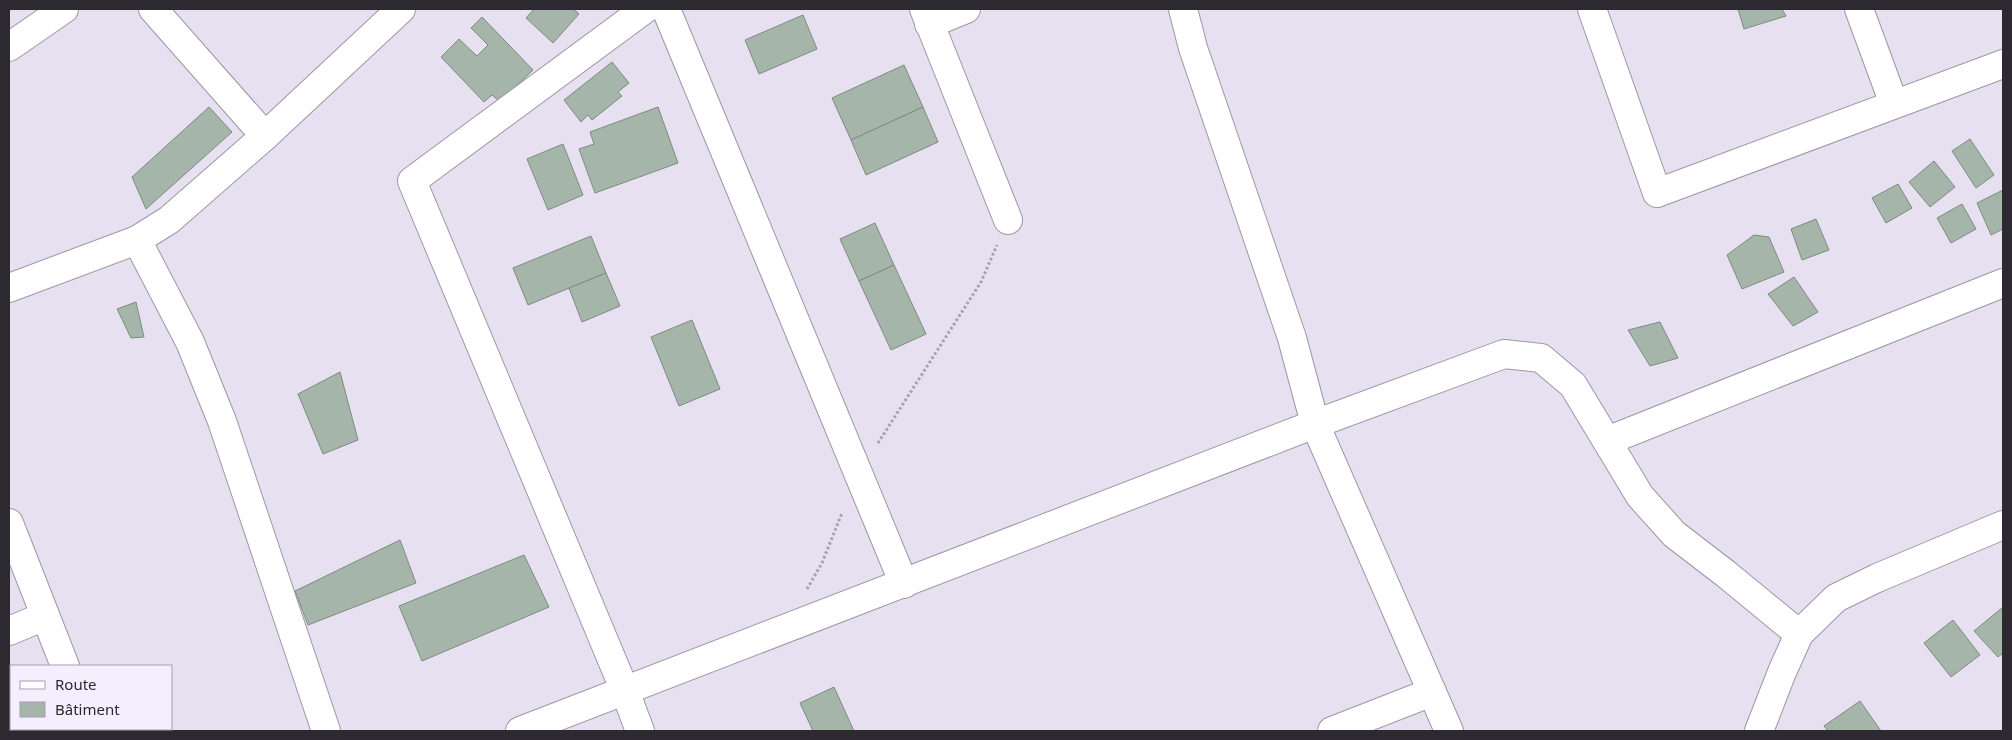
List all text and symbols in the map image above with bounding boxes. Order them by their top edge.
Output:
legend [10,665,172,730]
text: Route [55,674,97,694]
text: Bâtiment [55,699,120,719]

